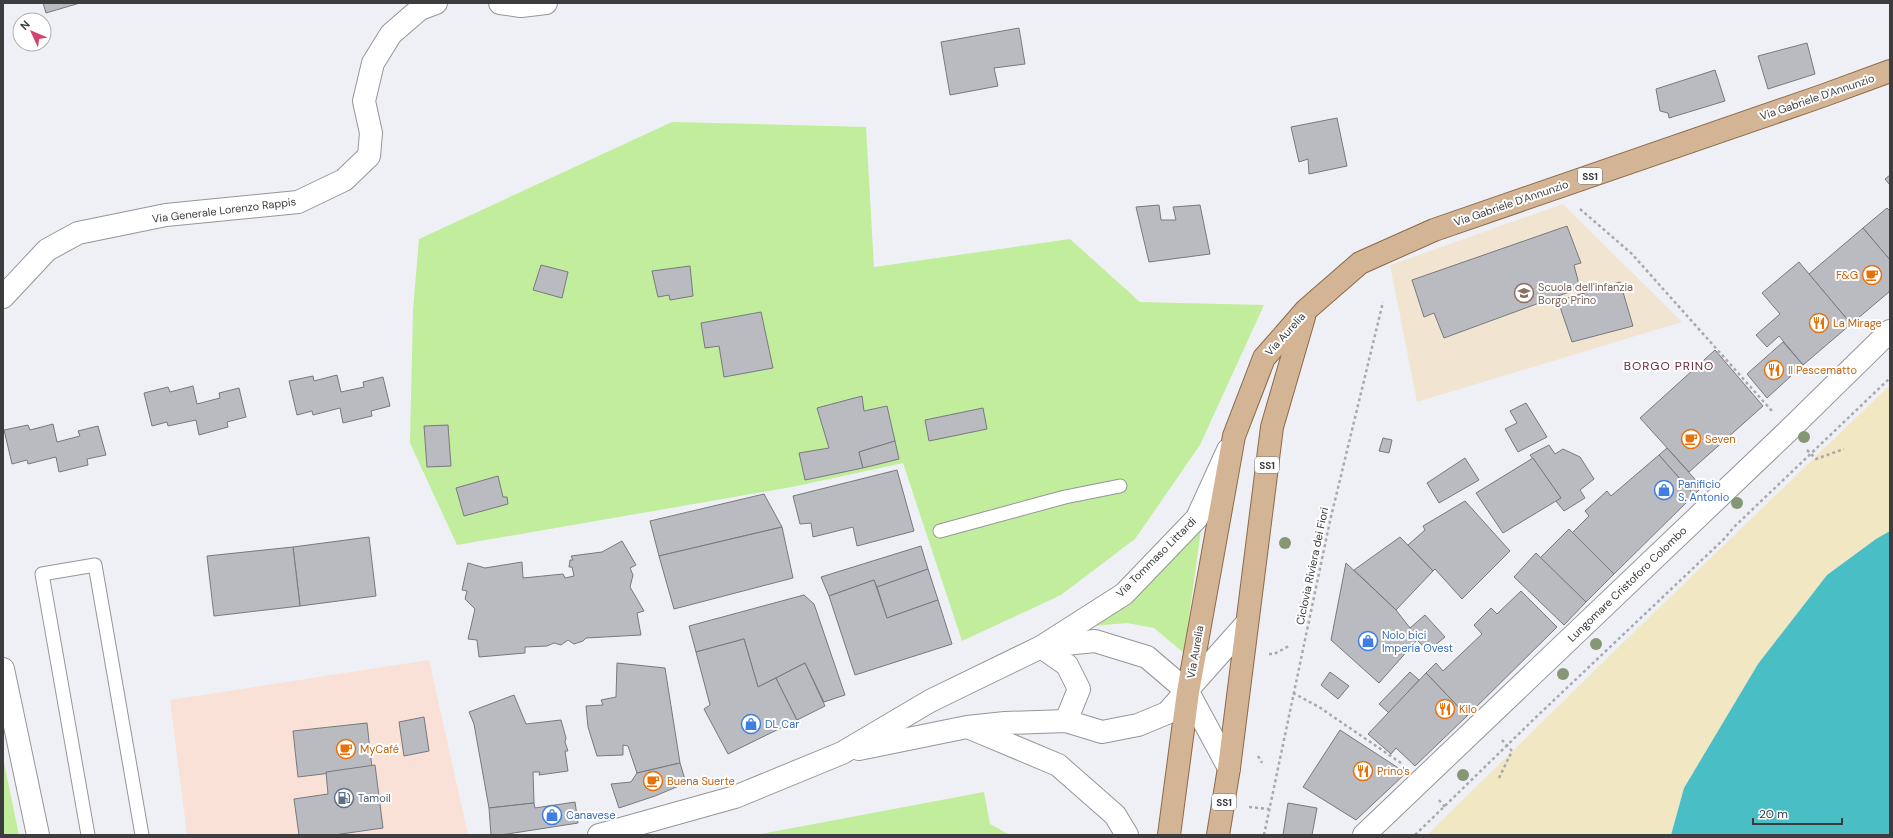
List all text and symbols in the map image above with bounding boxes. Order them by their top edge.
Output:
north arrow [12,12,52,52]
text: N [17,17,33,33]
street label: Via Gabriele D'Annunzio [1758,71,1876,123]
road number: SS1 [1578,168,1602,184]
street label: Via Gabriele D'Annunzio [1452,177,1570,229]
street label: Via Generale Lorenzo Rappis [151,194,297,226]
cafe icon: F&G [1861,264,1883,286]
place label: F&G [1836,268,1858,282]
place label: Scuola dell'infanzia Borgo Prino [1538,280,1633,307]
school or university icon: Scuola dell'infanzia Borgo Prino [1513,282,1535,304]
street label: Via Aurelia [1262,309,1308,359]
restaurant icon: La Mirage [1808,312,1830,334]
place label: La Mirage [1833,316,1882,330]
district label: BORGO PRINO [1624,358,1714,374]
restaurant icon: Il Pescematto [1763,359,1785,381]
place label: Il Pescematto [1788,363,1857,377]
cafe icon: Seven [1680,428,1702,450]
place label: Seven [1705,432,1736,446]
road number: SS1 [1255,457,1279,473]
place label: Panificio S. Antonio [1678,477,1729,504]
shop icon: Panificio S. Antonio [1653,479,1675,501]
street label: Ciclovia Riviera dei Fiori [1293,506,1331,626]
street label: Via Tommaso Littardi [1113,514,1199,600]
street label: Lungomare Cristoforo Colombo [1565,523,1689,645]
street label: Via Aurelia [1183,624,1207,680]
place label: Nolo bici Imperia Ovest [1382,628,1453,655]
shop icon: Nolo bici Imperia Ovest [1357,630,1379,652]
restaurant icon: Kilo [1434,698,1456,720]
place label: Kilo [1459,702,1477,716]
shop icon: DL Car [740,713,762,735]
place label: DL Car [765,717,799,731]
cafe icon: MyCafé [335,738,357,760]
place label: MyCafé [360,742,399,756]
restaurant icon: Prino's [1352,760,1374,782]
place label: Prino's [1377,764,1410,778]
cafe icon: Buena Suerte [642,770,664,792]
place label: Buena Suerte [667,774,735,788]
fuel station icon: Tamoil [333,787,355,809]
place label: Tamoil [358,791,391,805]
road number: SS1 [1212,794,1236,810]
scale bar [1753,800,1842,826]
shop icon: Canavese [541,804,563,826]
text: 20 m [1759,806,1788,822]
place label: Canavese [566,808,616,822]

